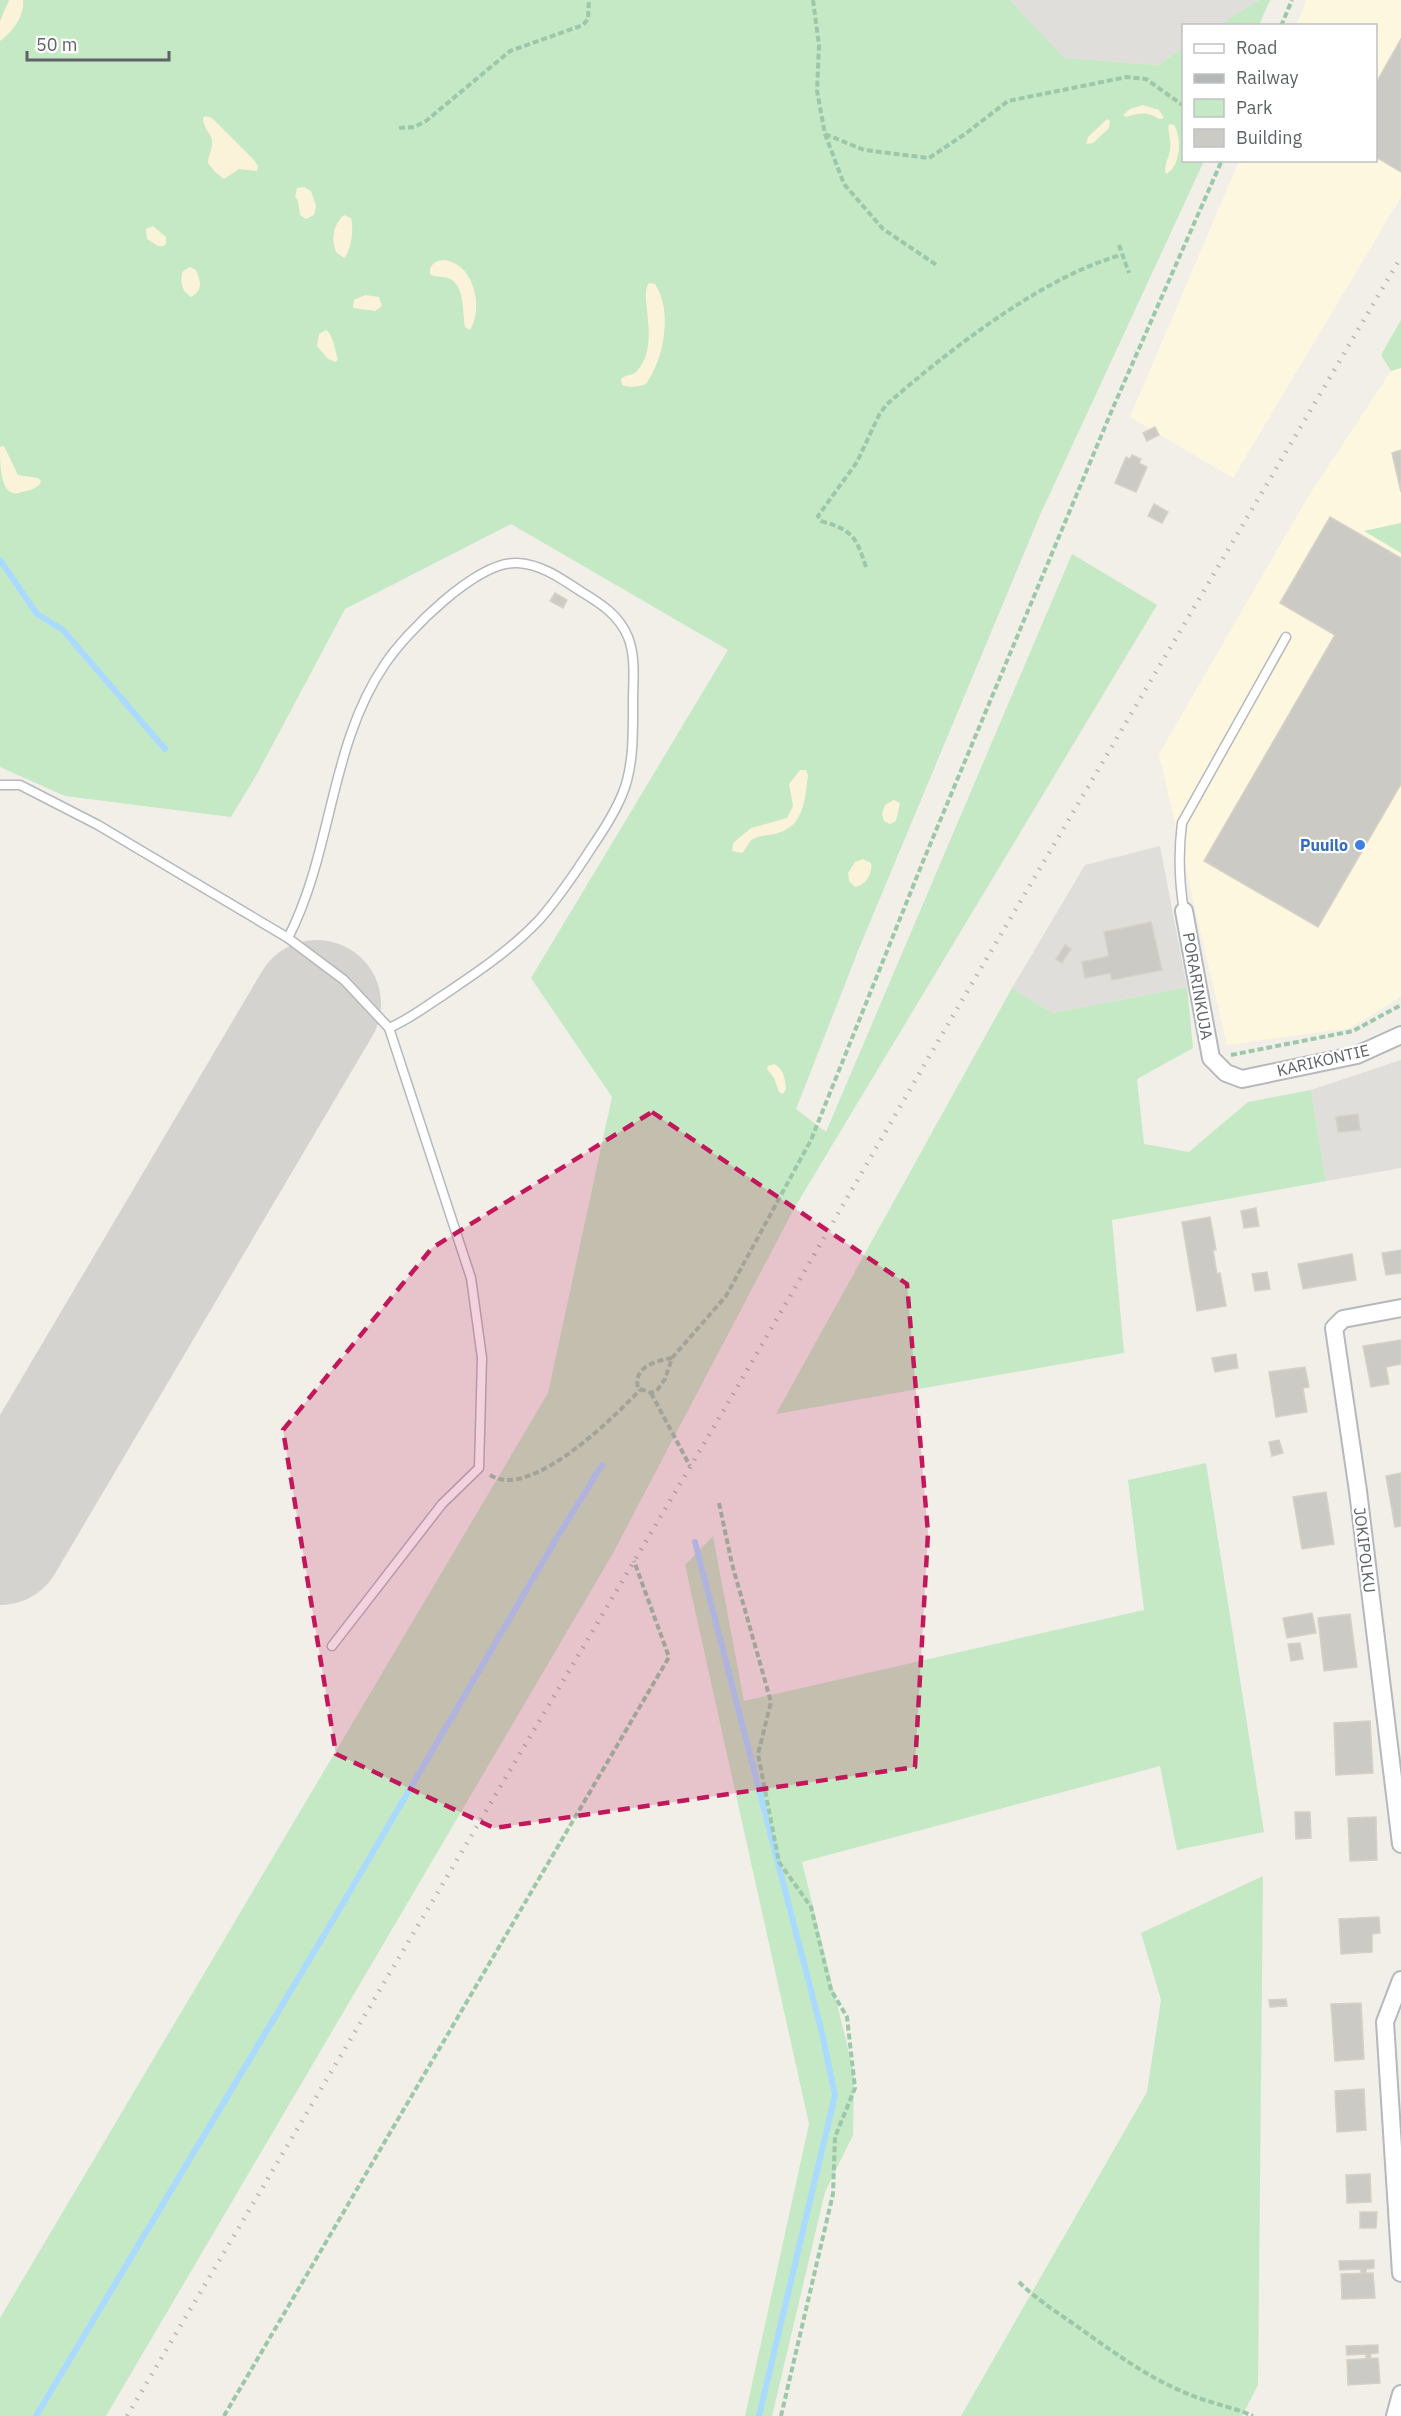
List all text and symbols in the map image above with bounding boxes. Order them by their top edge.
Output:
scale bar [27,24,170,62]
legend [1182,24,1377,162]
text: 50 m [36,33,78,56]
text: Road [1236,36,1277,59]
text: Railway [1236,66,1298,89]
text: Park [1236,96,1273,119]
text: Building [1236,126,1303,149]
place label: Puuilo [1300,835,1348,855]
marker: Puuilo [1353,838,1367,852]
street label: PORARINKUJA [1179,931,1217,1041]
street label: KARIKONTIE [1275,1040,1371,1080]
street label: JOKIPOLKU [1350,1506,1380,1594]

